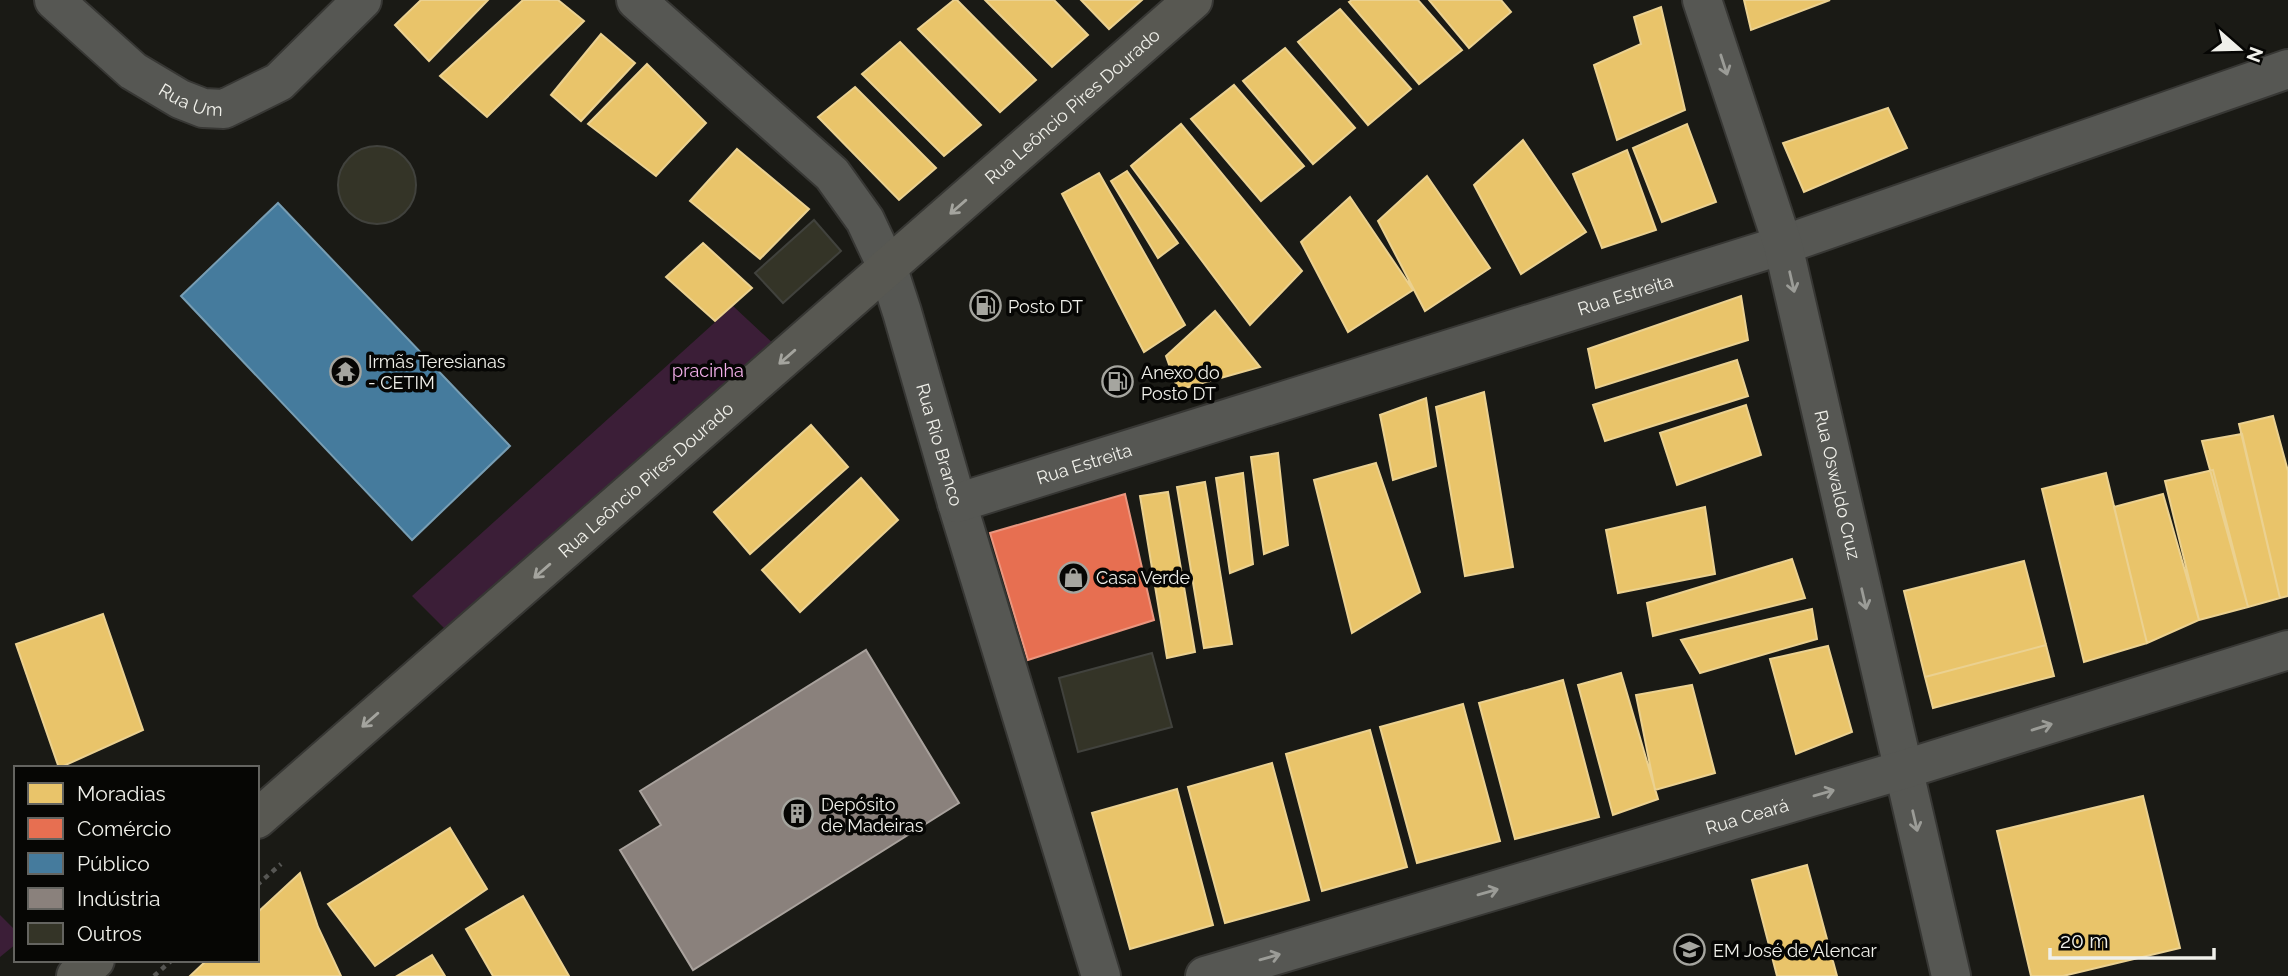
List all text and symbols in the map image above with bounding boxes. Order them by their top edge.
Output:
north arrow [2204,14,2274,84]
street label: Rua Leôncio Pires Dourado [980,24,1164,188]
text: N [2242,44,2268,65]
one-way arrow [1719,53,1731,75]
street label: Rua Um [155,79,223,119]
one-way arrow [949,199,967,215]
street label: Rua Estreita [1575,270,1675,319]
one-way arrow [1785,270,1799,293]
fuel station icon: Posto DT [968,289,1002,323]
place label: Posto DT [1008,296,1083,317]
one-way arrow [778,349,796,365]
place label: Irmãs Teresianas - CETIM [368,351,506,393]
temple icon: Irmãs Teresianas - CETIM [328,354,362,388]
park label: pracinha [672,360,744,381]
place label: Anexo do Posto DT [1141,362,1220,404]
fuel station icon: Anexo do Posto DT [1101,365,1135,399]
street label: Rua Rio Branco [913,381,968,509]
street label: Rua Leôncio Pires Dourado [554,397,737,561]
street label: Rua Oswaldo Cruz [1811,408,1865,562]
street label: Rua Estreita [1034,439,1134,488]
shop icon: Casa Verde [1056,560,1090,594]
one-way arrow [533,563,551,579]
place label: Casa Verde [1096,567,1190,588]
one-way arrow [1857,587,1871,610]
one-way arrow [361,712,379,728]
one-way arrow [2030,719,2052,732]
legend [14,766,259,962]
text: Moradias [77,781,166,806]
one-way arrow [1813,786,1835,799]
place label: Depósito de Madeiras [821,794,924,836]
street label: Rua Ceará [1703,794,1791,838]
building icon: Depósito de Madeiras [781,797,815,831]
one-way arrow [1908,809,1922,832]
text: Comércio [77,816,171,841]
text: Público [77,851,150,876]
one-way arrow [1477,885,1499,898]
text: Indústria [77,886,161,911]
scale bar [2050,916,2214,960]
text: Outros [77,921,142,946]
text: 20 m [2060,928,2108,953]
school or university icon: EM José de Alencar [1673,933,1707,967]
place label: EM José de Alencar [1713,940,1878,961]
one-way arrow [1259,949,1281,962]

